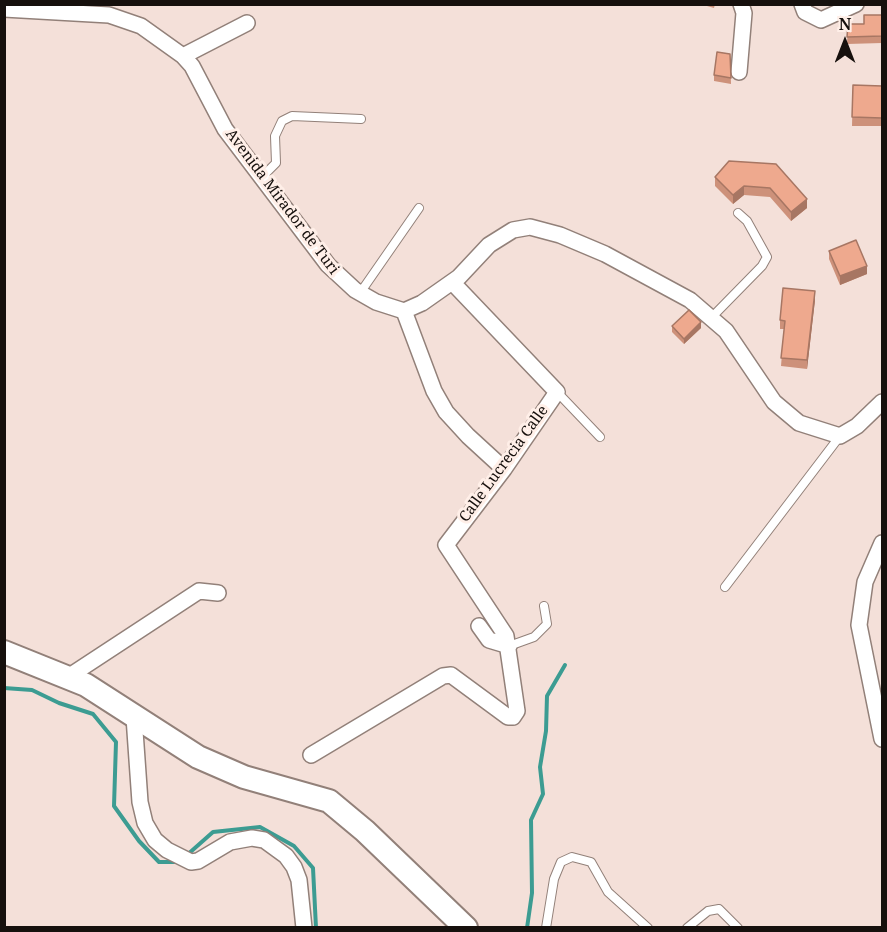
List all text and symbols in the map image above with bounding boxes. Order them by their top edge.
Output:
north arrow [815,12,875,72]
text: N [839,13,851,35]
street label: Avenida Mirador de Turi [222,126,342,278]
street label: Calle Lucrecia Calle [456,402,552,526]

